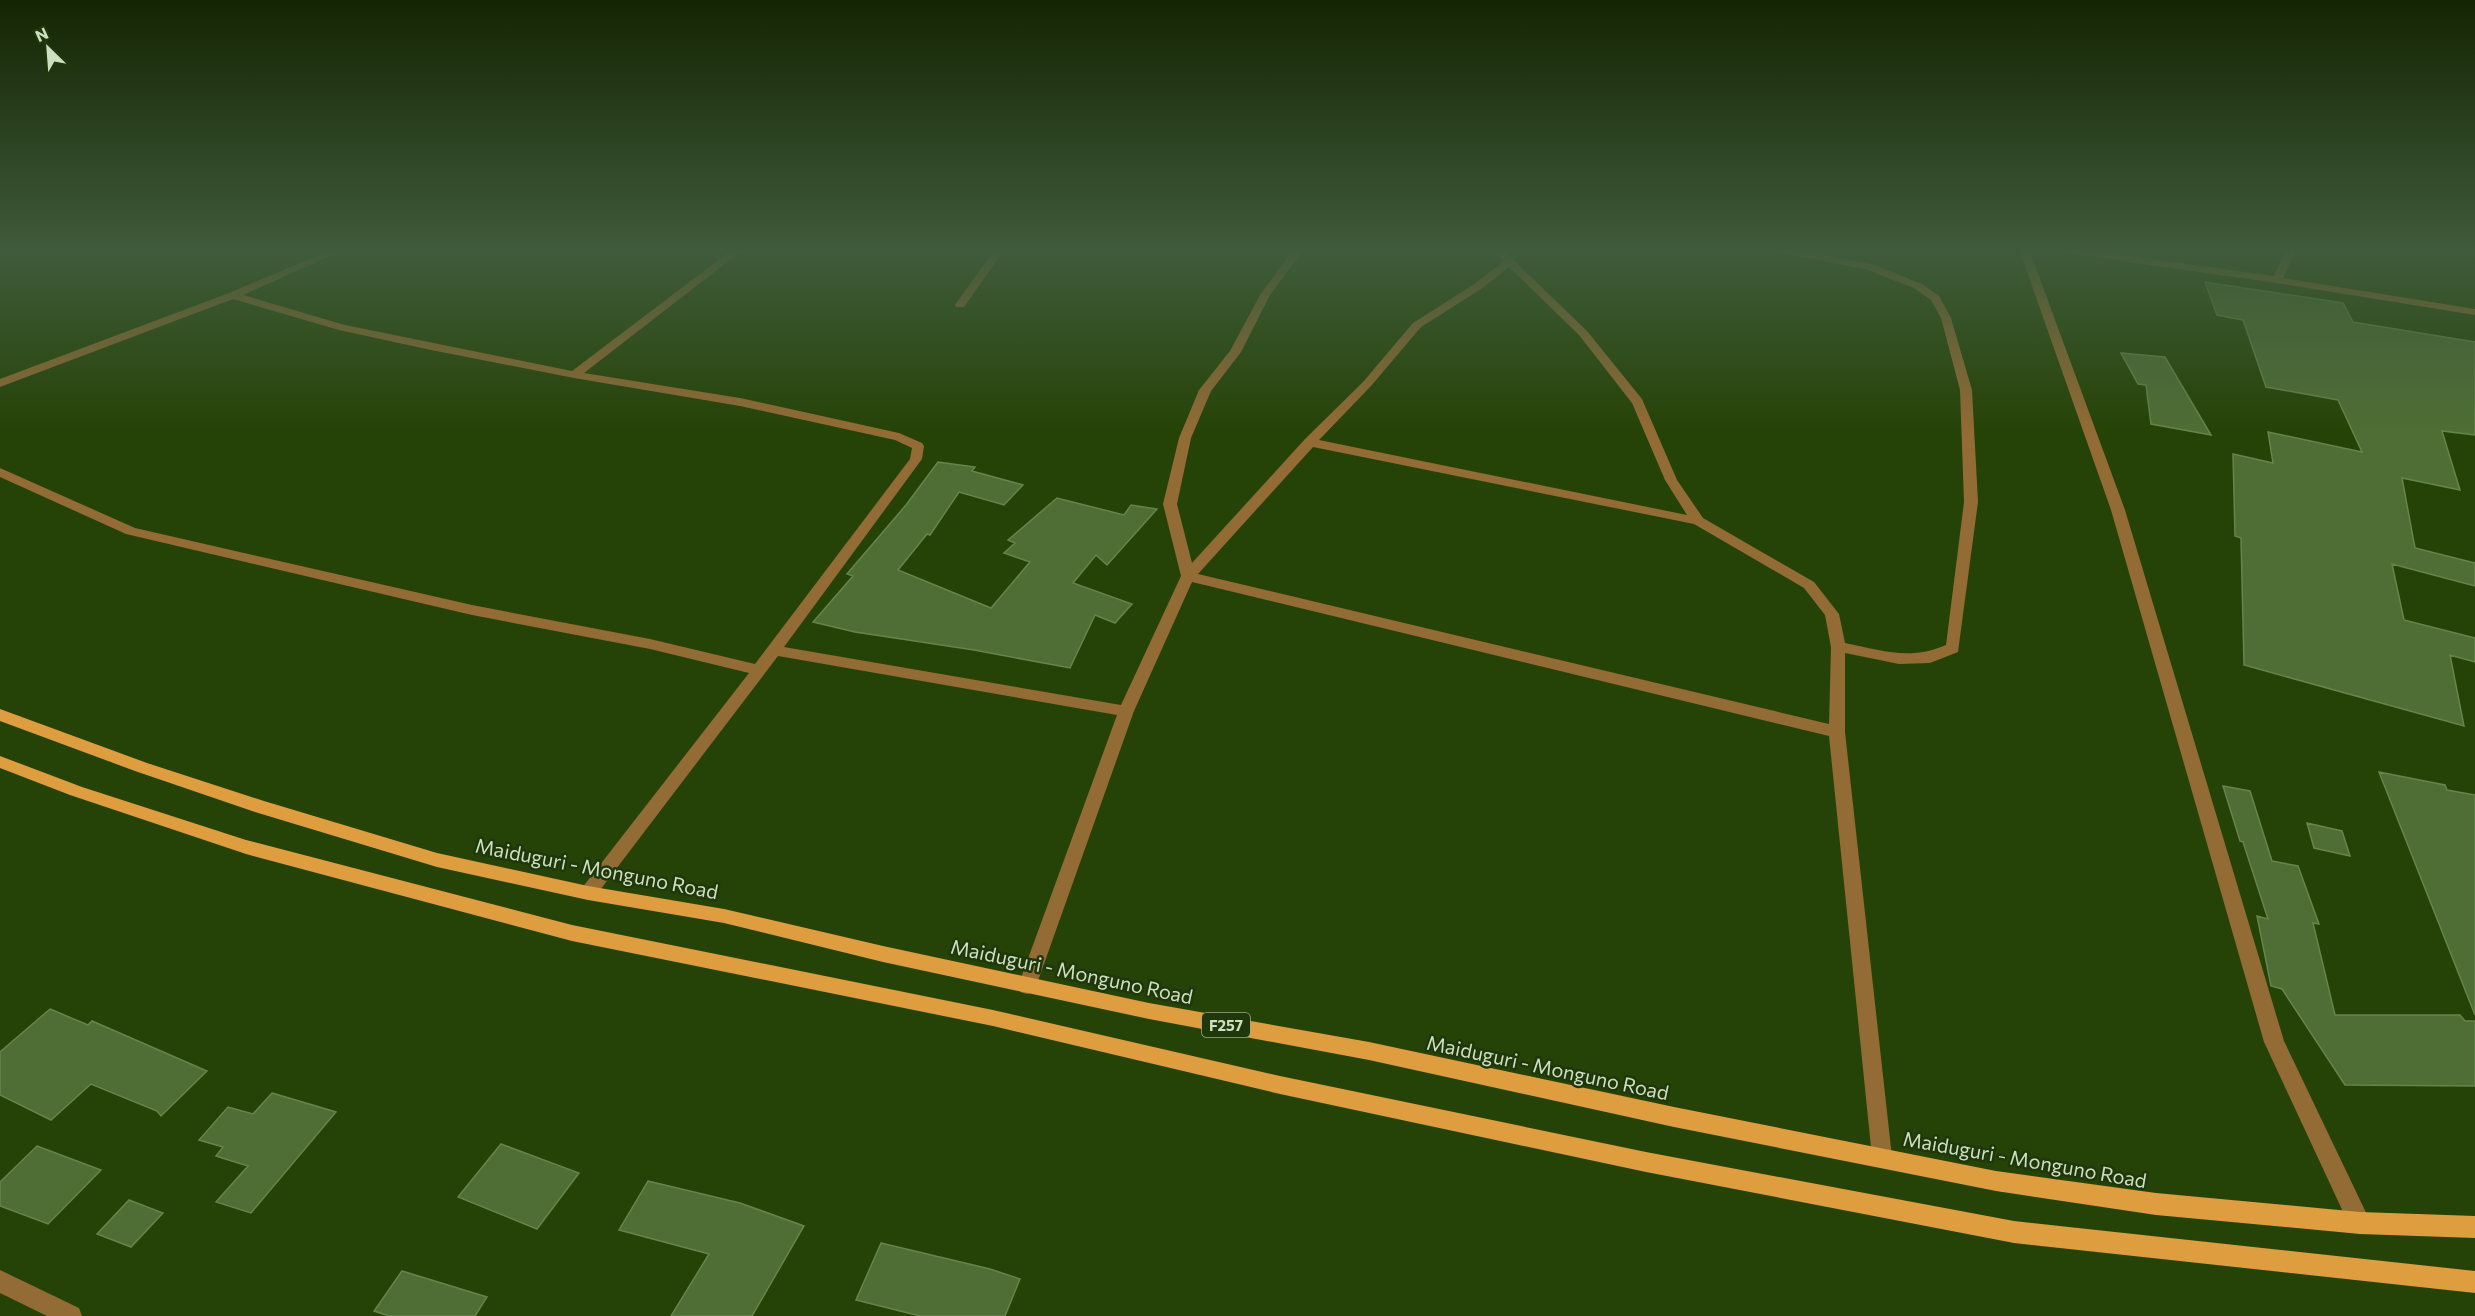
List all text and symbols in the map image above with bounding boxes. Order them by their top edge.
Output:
north arrow [18,18,78,78]
text: N [32,23,51,45]
street label: Maiduguri - Monguno Road [473,833,721,903]
street label: Maiduguri - Monguno Road [949,934,1195,1008]
road number: F257 [1202,1013,1250,1037]
street label: Maiduguri - Monguno Road [1425,1030,1671,1104]
street label: Maiduguri - Monguno Road [1901,1126,2149,1192]

